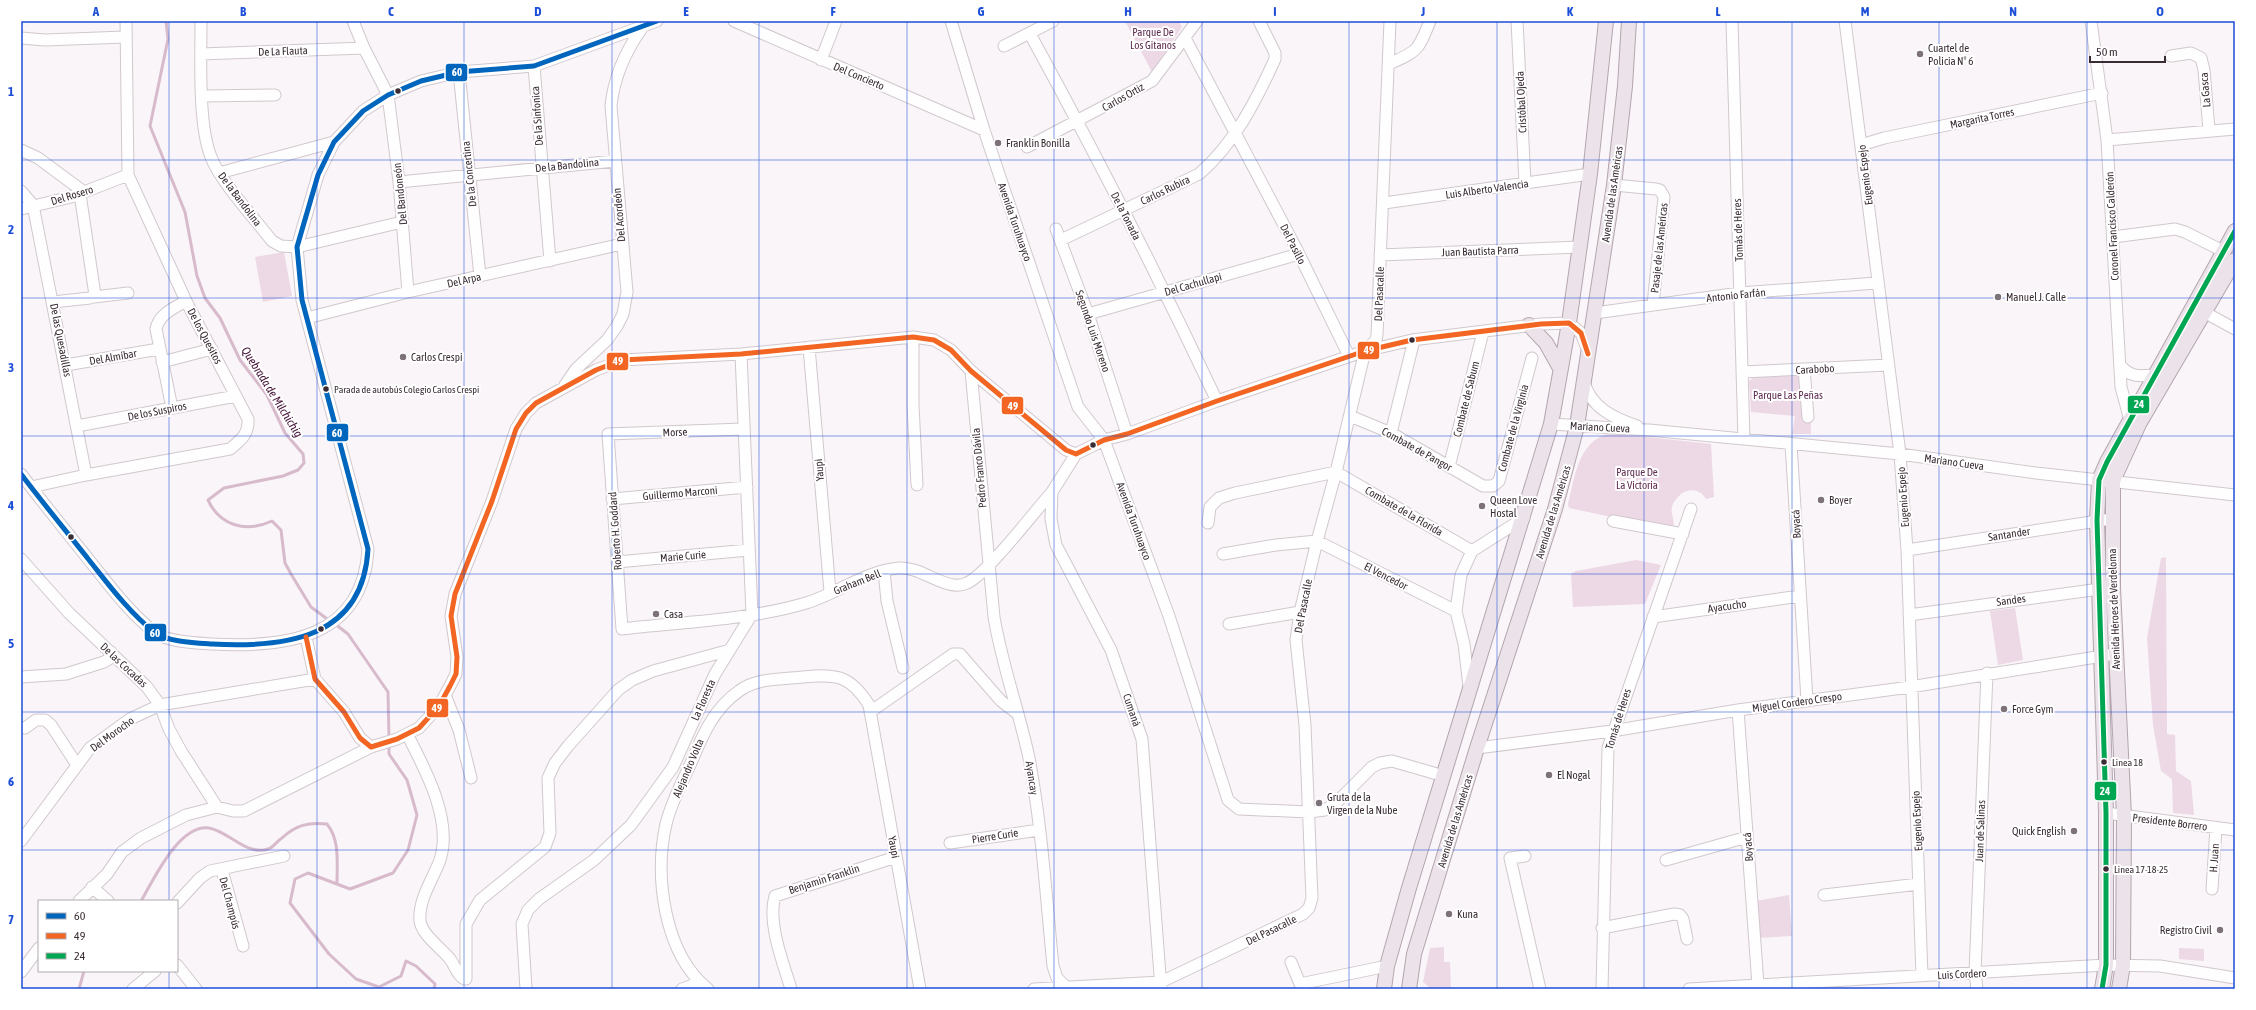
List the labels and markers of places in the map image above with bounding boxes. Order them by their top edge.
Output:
place label: Cuartel de Policia N° 6 [1928,42,1973,67]
marker: Cuartel de Policia N° 6 [1915,49,1925,59]
unlabelled marker [393,86,403,96]
place label: Franklin Bonilla [1006,137,1070,149]
marker: Franklin Bonilla [993,138,1003,148]
place label: Manuel J. Calle [2006,291,2066,303]
marker: Manuel J. Calle [1993,292,2003,302]
unlabelled marker [1407,335,1417,345]
place label: Carlos Crespi [411,351,463,363]
marker: Carlos Crespi [398,352,408,362]
marker: Parada de autobús Colegio Carlos Crespi [321,384,331,394]
place label: Parada de autobús Colegio Carlos Crespi [334,384,479,395]
unlabelled marker [1088,440,1098,450]
place label: Queen Love Hostal [1490,494,1537,519]
place label: Boyer [1829,494,1853,506]
marker: Boyer [1816,495,1826,505]
marker: Queen Love Hostal [1477,501,1487,511]
unlabelled marker [66,532,76,542]
place label: Casa [664,608,683,620]
marker: Casa [651,609,661,619]
unlabelled marker [316,624,326,634]
place label: Force Gym [2012,703,2054,715]
marker: Force Gym [1999,704,2009,714]
marker: Linea 18 [2099,757,2109,767]
place label: Linea 18 [2112,757,2143,768]
place label: El Nogal [1557,769,1590,781]
marker: El Nogal [1544,770,1554,780]
place label: Gruta de la Virgen de la Nube [1327,791,1397,816]
marker: Gruta de la Virgen de la Nube [1314,798,1324,808]
place label: Quick English [2012,825,2066,837]
marker: Quick English [2069,826,2079,836]
marker: Linea 17-18-25 [2101,864,2111,874]
place label: Linea 17-18-25 [2114,864,2169,875]
place label: Kuna [1457,908,1478,920]
marker: Kuna [1444,909,1454,919]
place label: Registro Civil [2160,924,2212,936]
marker: Registro Civil [2215,925,2225,935]

